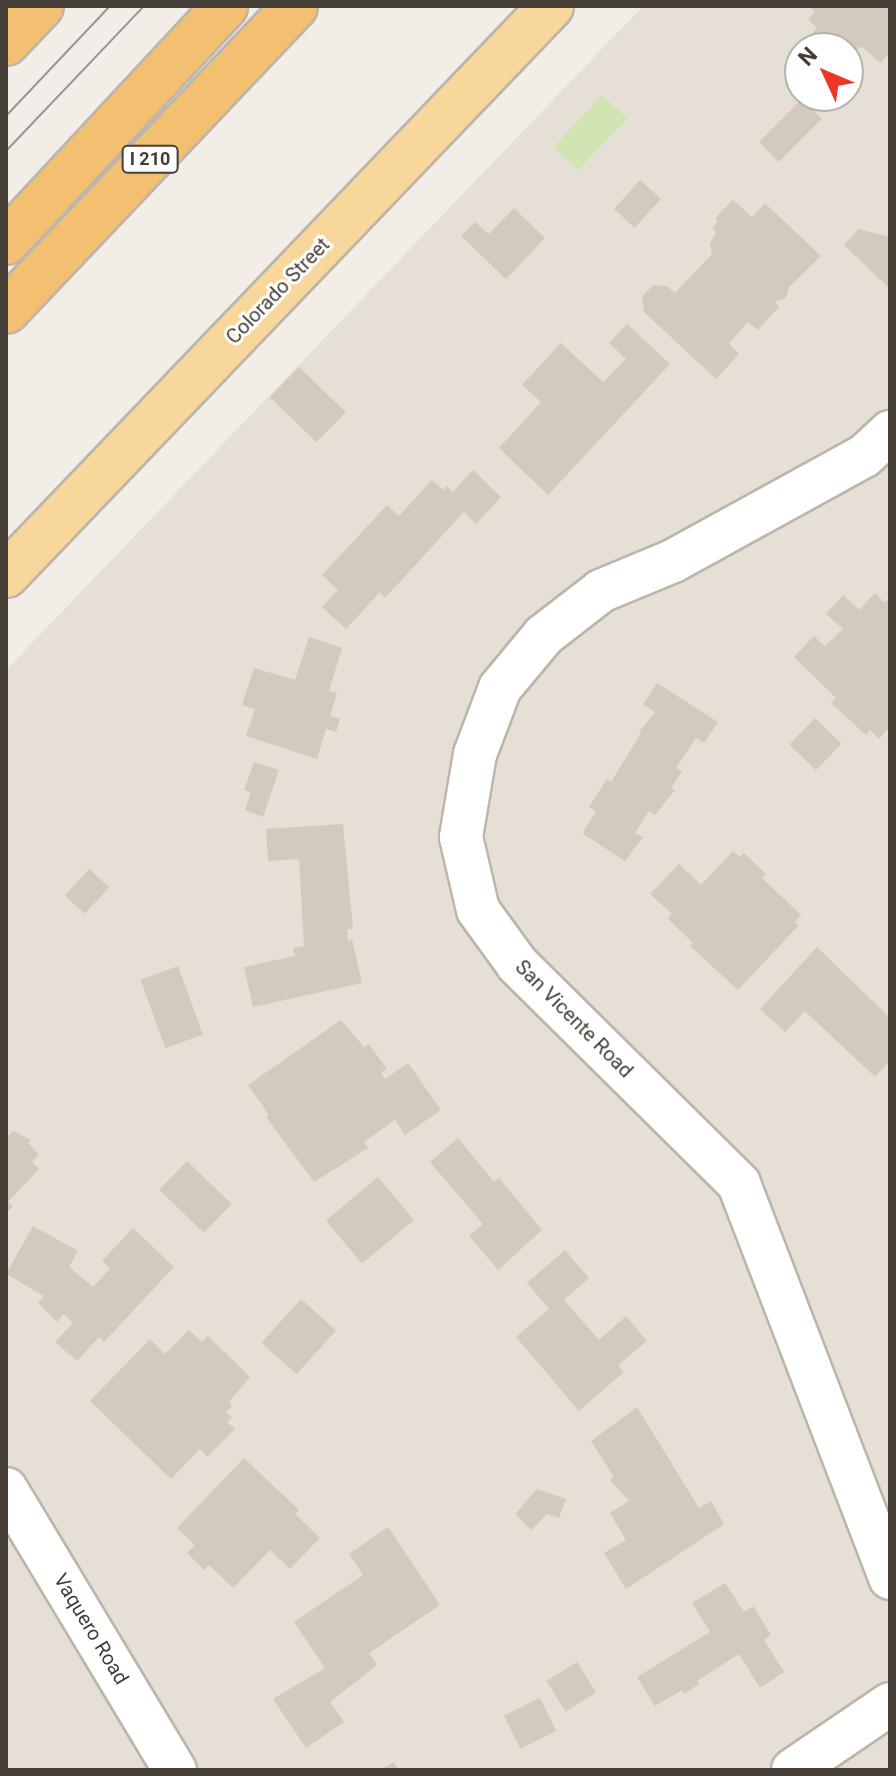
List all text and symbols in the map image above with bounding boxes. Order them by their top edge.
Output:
north arrow [784,32,864,112]
text: N [793,42,822,71]
road number: I 210 [120,145,180,173]
street label: Colorado Street [221,233,335,349]
street label: San Vicente Road [510,955,638,1083]
street label: Vaquero Road [49,1569,133,1689]

